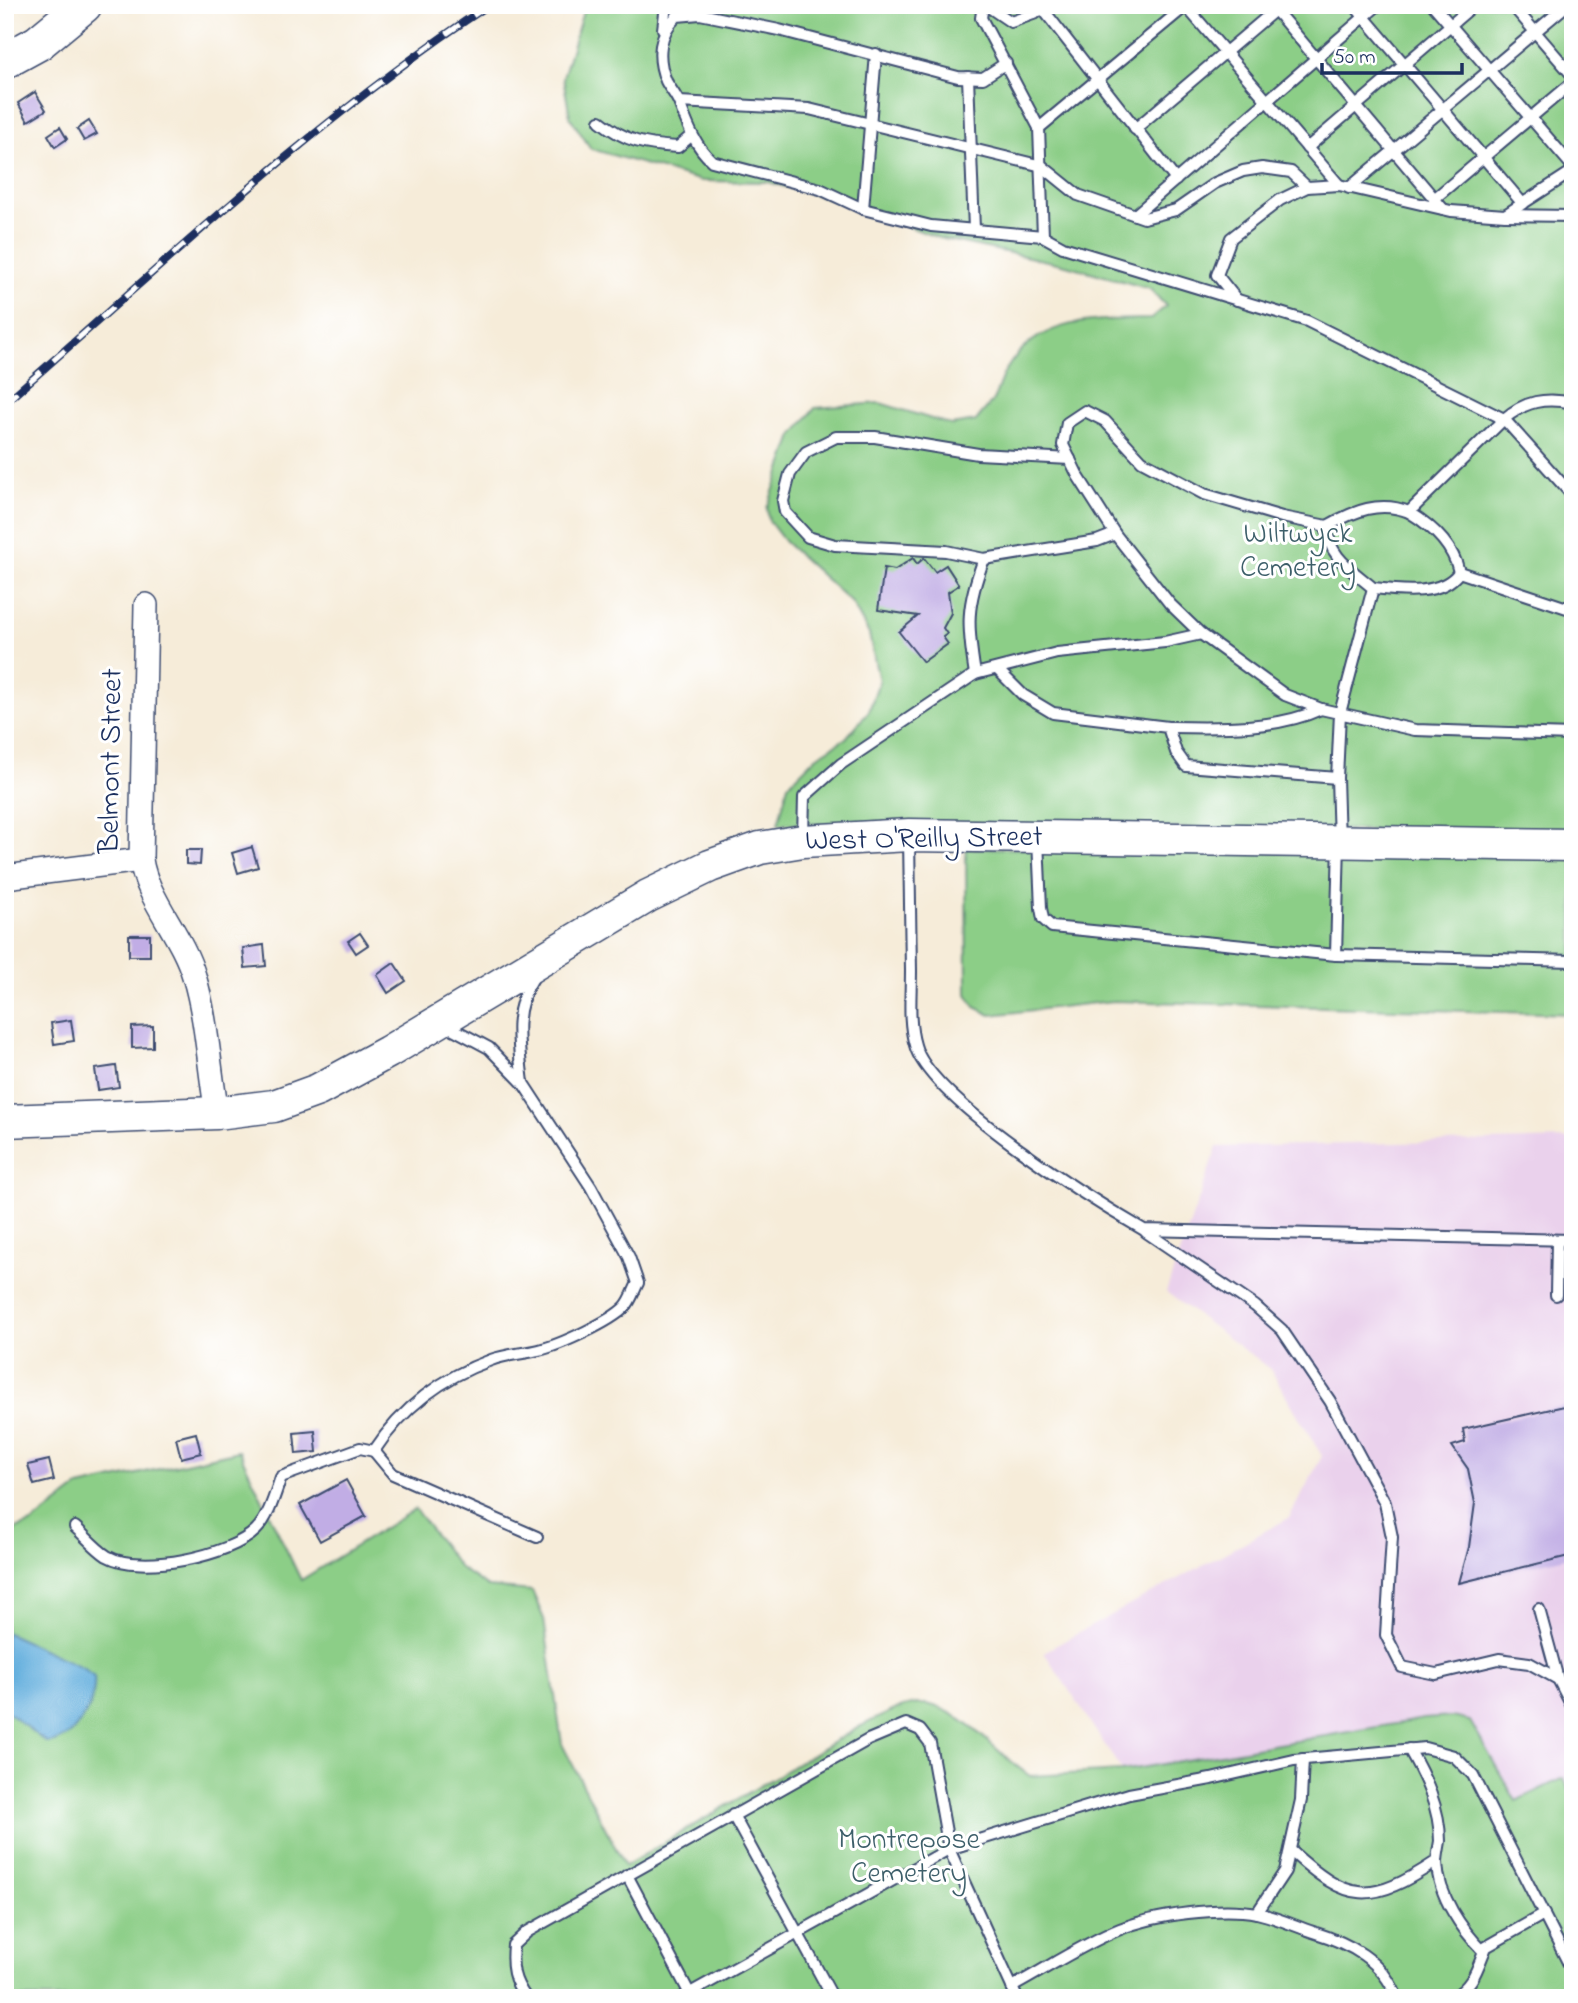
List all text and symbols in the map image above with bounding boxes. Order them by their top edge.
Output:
scale bar [1322,32,1462,76]
text: 50 m [1333,43,1376,73]
park label: Wiltwyck Cemetery [1240,513,1356,591]
street label: Belmont Street [88,668,136,855]
street label: West O'Reilly Street [805,816,1043,864]
park label: Montrepose Cemetery [838,1819,981,1897]

